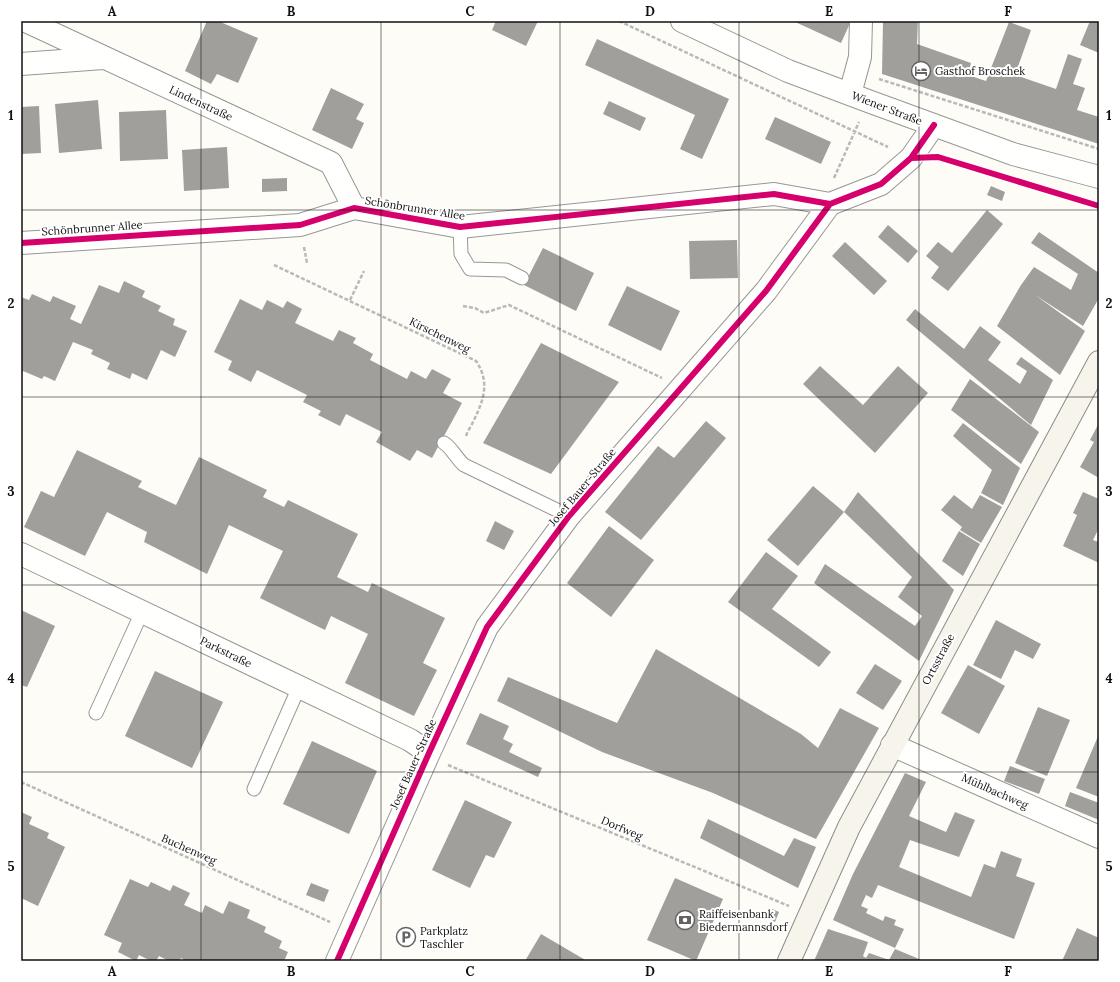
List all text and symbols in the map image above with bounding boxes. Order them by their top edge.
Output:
text: A [108,3,117,20]
text: B [287,3,296,20]
text: C [466,3,475,20]
text: D [645,3,655,20]
text: E [825,3,833,20]
text: F [1004,3,1012,20]
hotel icon: Gasthof Broschek [910,60,932,82]
place label: Gasthof Broschek [935,64,1025,78]
street label: Lindenstraße [167,82,235,124]
street label: Wiener Straße [850,88,924,128]
text: 1 [8,107,14,124]
text: 1 [1106,107,1112,124]
street label: Schönbrunner Allee [364,193,466,223]
street label: Schönbrunner Allee [41,217,143,239]
text: 2 [8,295,15,312]
text: 2 [1106,295,1113,312]
street label: Kirschenweg [407,314,474,356]
street label: Josef Bauer-Straße [545,445,619,530]
text: 3 [7,483,15,500]
text: 3 [1105,483,1113,500]
street label: Ortsstraße [919,631,957,687]
street label: Parkstraße [198,633,254,671]
text: 4 [7,670,15,687]
text: 4 [1105,670,1113,687]
street label: Josef Bauer-Straße [386,717,439,812]
street label: Mühlbachweg [960,770,1031,812]
street label: Dorfweg [599,813,646,843]
street label: Buchenweg [159,831,220,868]
text: 5 [7,858,15,875]
text: 5 [1105,858,1113,875]
place label: Raiffeisenbank Biedermannsdorf [699,907,789,934]
bank icon: Raiffeisenbank Biedermannsdorf [674,909,696,931]
place label: Parkplatz Taschler [420,924,468,951]
parking icon: Parkplatz Taschler [395,926,417,948]
text: A [108,963,117,980]
text: B [287,963,296,980]
text: C [466,963,475,980]
text: D [645,963,655,980]
text: E [825,963,833,980]
text: F [1004,963,1012,980]

